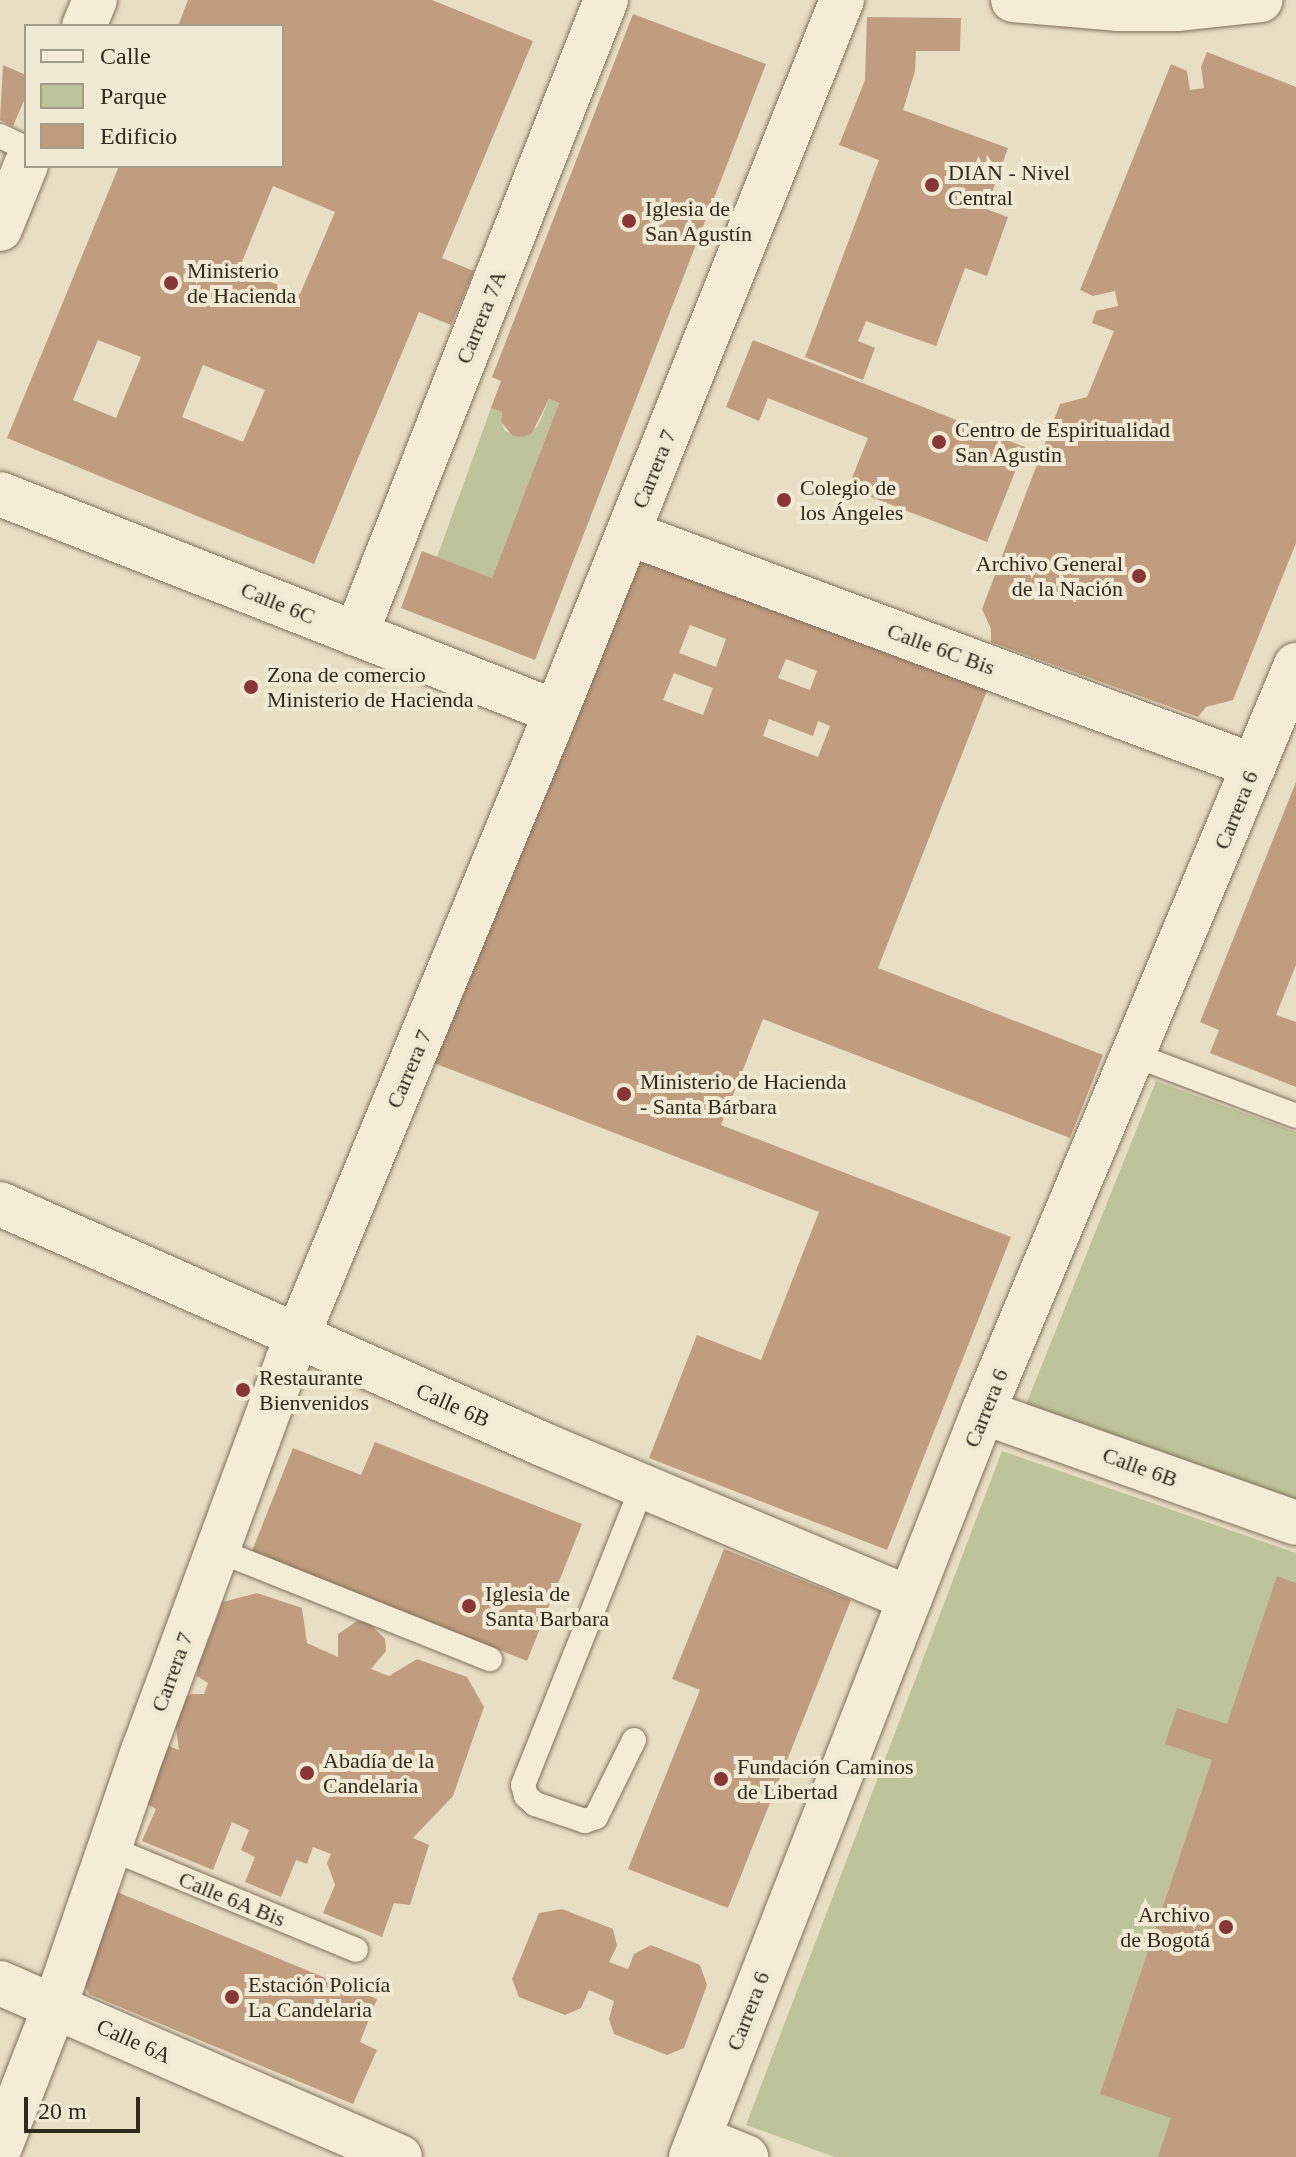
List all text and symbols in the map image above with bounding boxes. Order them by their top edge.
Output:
legend [24,24,284,168]
text: Calle [100,43,151,69]
text: Parque [100,83,167,109]
text: Edificio [100,123,177,149]
place label: DIAN - Nivel Central [948,159,1070,210]
marker: DIAN - Nivel Central [923,176,941,194]
place label: Iglesia de San Agustín [645,195,753,246]
marker: Iglesia de San Agustín [620,212,638,230]
place label: Ministerio de Hacienda [187,257,296,308]
street label: Carrera 7A [450,266,512,368]
marker: Ministerio de Hacienda [162,274,180,292]
place label: Centro de Espiritualidad San Agustin [955,416,1170,468]
street label: Carrera 7 [626,426,682,512]
marker: Centro de Espiritualidad San Agustin [930,433,948,451]
place label: Colegio de los Ángeles [800,474,903,526]
marker: Colegio de los Ángeles [775,491,793,509]
place label: Archivo General de la Nación [976,550,1123,602]
marker: Archivo General de la Nación [1130,567,1148,585]
street label: Calle 6C [237,576,319,630]
street label: Calle 6C Bis [884,617,998,681]
place label: Zona de comercio Ministerio de Hacienda [267,661,473,712]
marker: Zona de comercio Ministerio de Hacienda [242,678,260,696]
street label: Carrera 6 [1208,767,1264,853]
street label: Carrera 7 [381,1026,437,1112]
place label: Ministerio de Hacienda - Santa Bárbara [640,1068,846,1120]
marker: Ministerio de Hacienda - Santa Bárbara [615,1085,633,1103]
place label: Restaurante Bienvenidos [259,1364,369,1416]
street label: Carrera 6 [958,1365,1014,1451]
street label: Calle 6B [412,1377,494,1433]
marker: Restaurante Bienvenidos [234,1381,252,1399]
street label: Calle 6B [1099,1441,1181,1493]
place label: Iglesia de Santa Barbara [485,1580,609,1632]
marker: Iglesia de Santa Barbara [460,1597,478,1615]
street label: Carrera 7 [145,1629,199,1715]
place label: Abadía de la Candelaria [323,1747,434,1798]
place label: Fundación Caminos de Libertad [737,1753,914,1804]
marker: Abadía de la Candelaria [298,1764,316,1782]
marker: Fundación Caminos de Libertad [712,1770,730,1788]
street label: Calle 6A Bis [174,1865,290,1933]
place label: Archivo de Bogotá [1120,1901,1210,1952]
marker: Archivo de Bogotá [1217,1918,1235,1936]
street label: Carrera 6 [721,1968,775,2054]
place label: Estación Policía La Candelaria [248,1971,390,2022]
marker: Estación Policía La Candelaria [223,1988,241,2006]
street label: Calle 6A [93,2013,175,2069]
scale bar [28,2081,144,2131]
text: 20 m [38,2098,87,2124]

